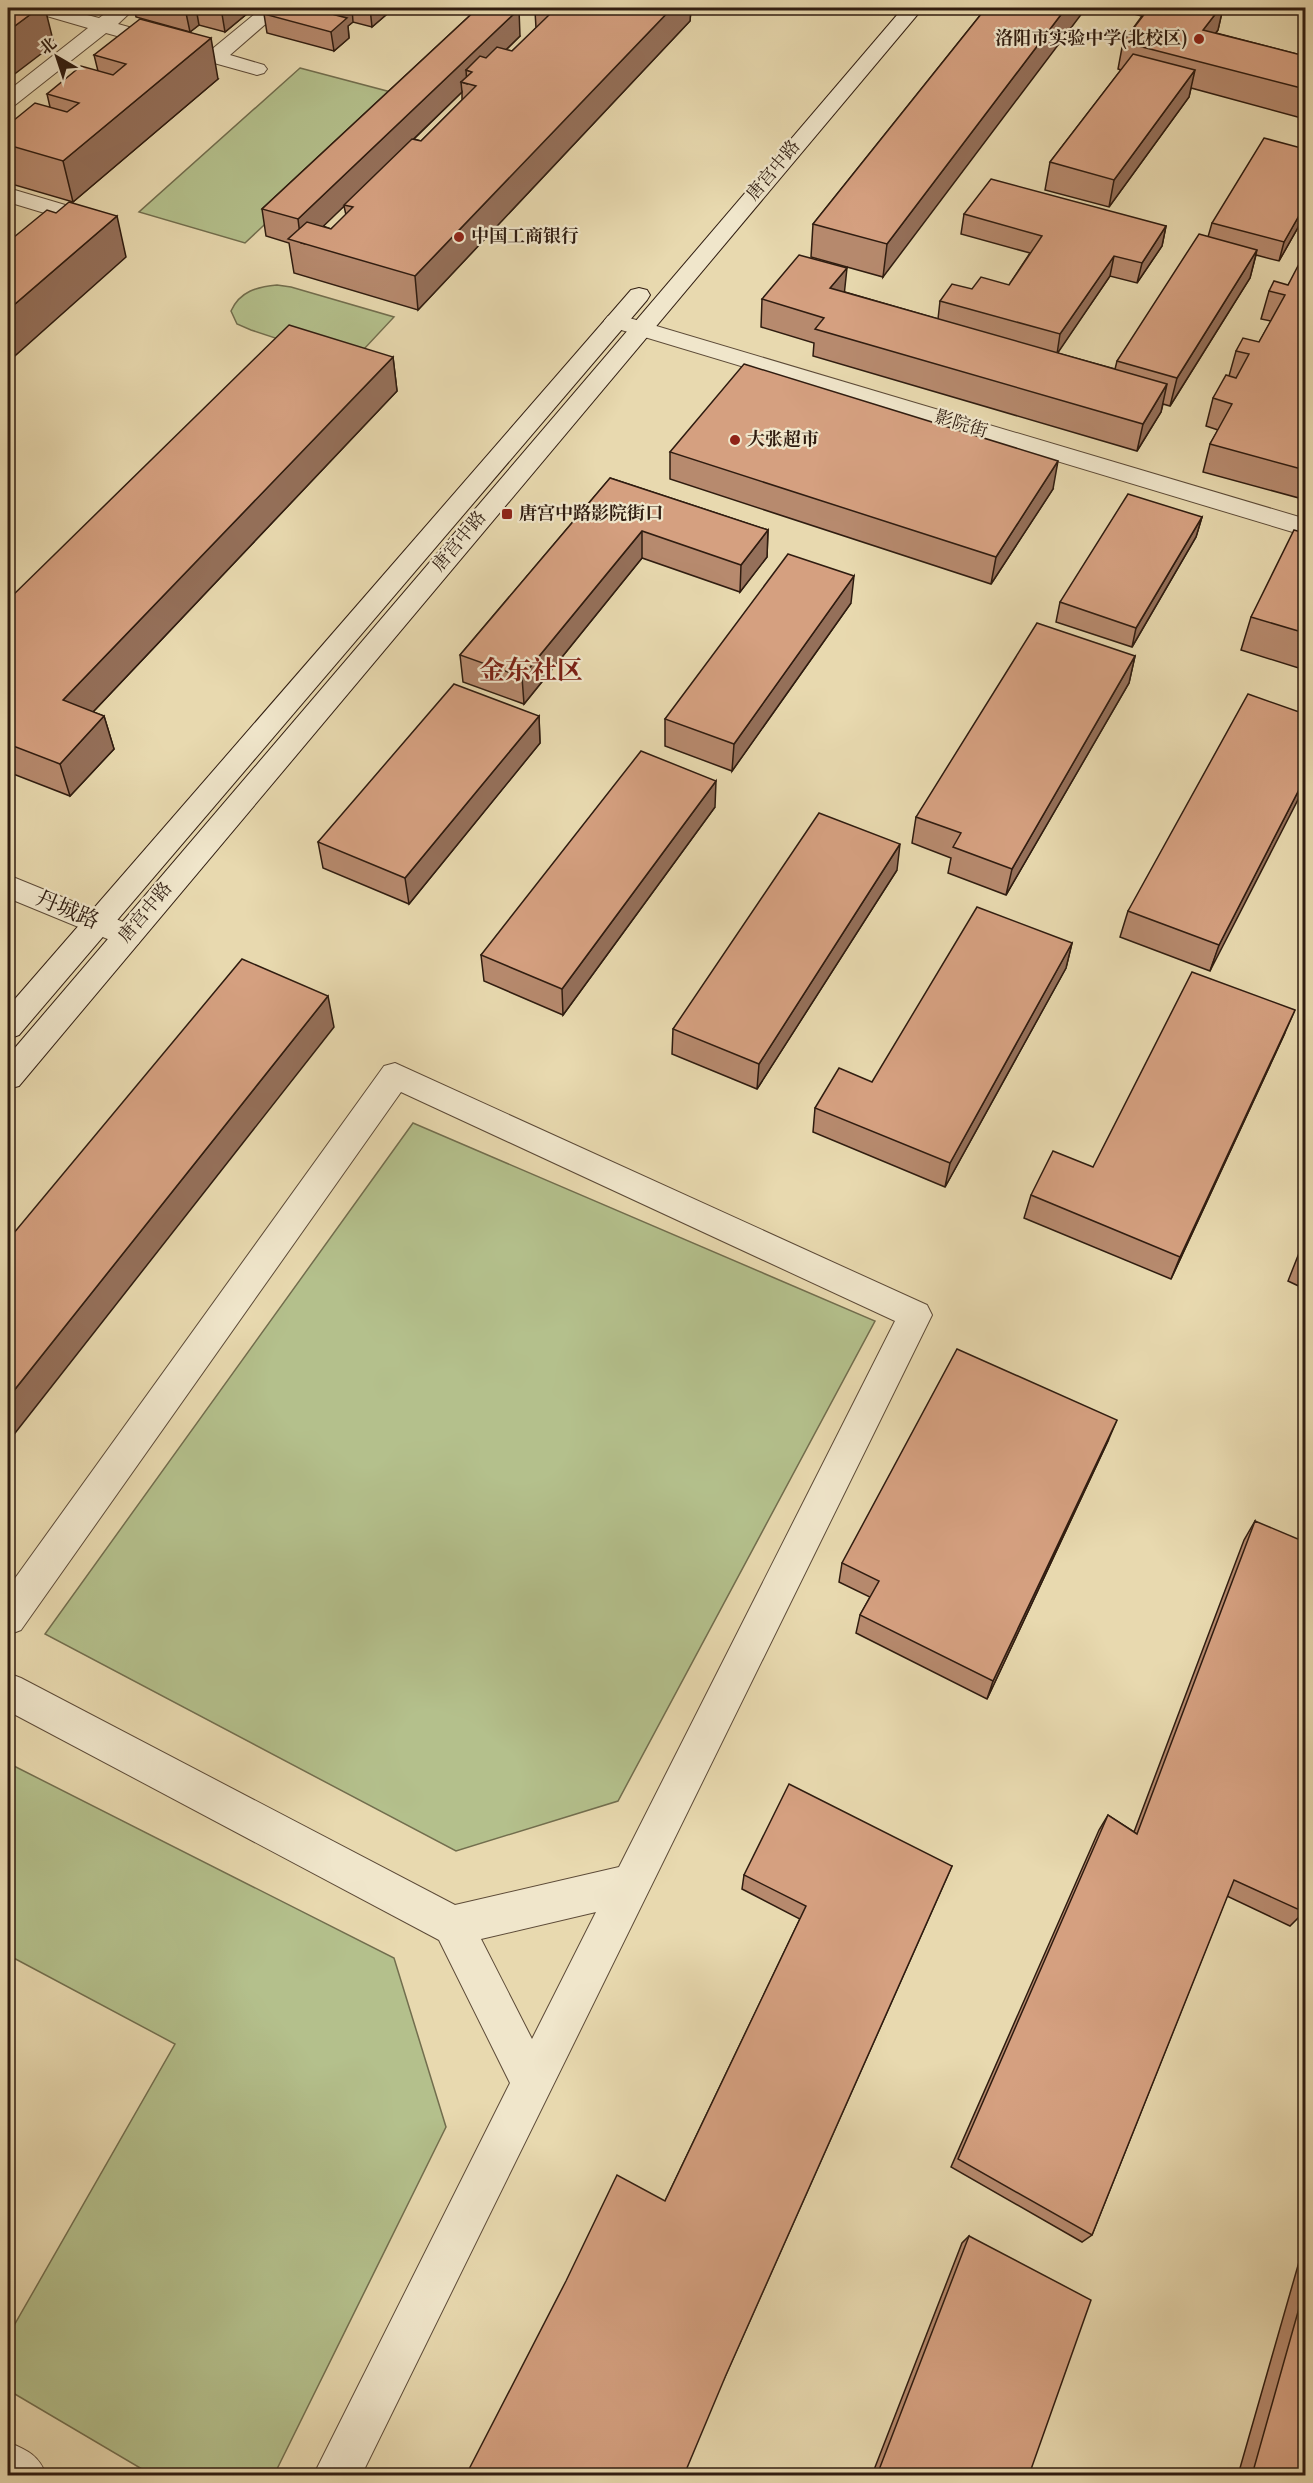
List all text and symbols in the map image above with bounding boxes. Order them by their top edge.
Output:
north arrow [27,27,87,87]
place label: 洛阳市实验中学(北校区) [995,27,1187,52]
marker: 洛阳市实验中学(北校区) [1192,32,1206,46]
text: 北 [36,33,62,60]
street label: 唐宫中路 [741,135,807,207]
place label: 中国工商银行 [471,225,579,250]
marker: 中国工商银行 [452,230,466,244]
street label: 影院街 [932,405,990,445]
place label: 大张超市 [747,428,819,453]
marker: 大张超市 [728,433,742,447]
place label: 唐宫中路影院街口 [519,502,663,527]
street label: 唐宫中路 [427,506,493,578]
marker: 唐宫中路影院街口 [500,507,514,521]
district label: 金东社区 [479,654,583,690]
street label: 唐宫中路 [113,877,179,949]
street label: 丹城路 [31,884,103,938]

